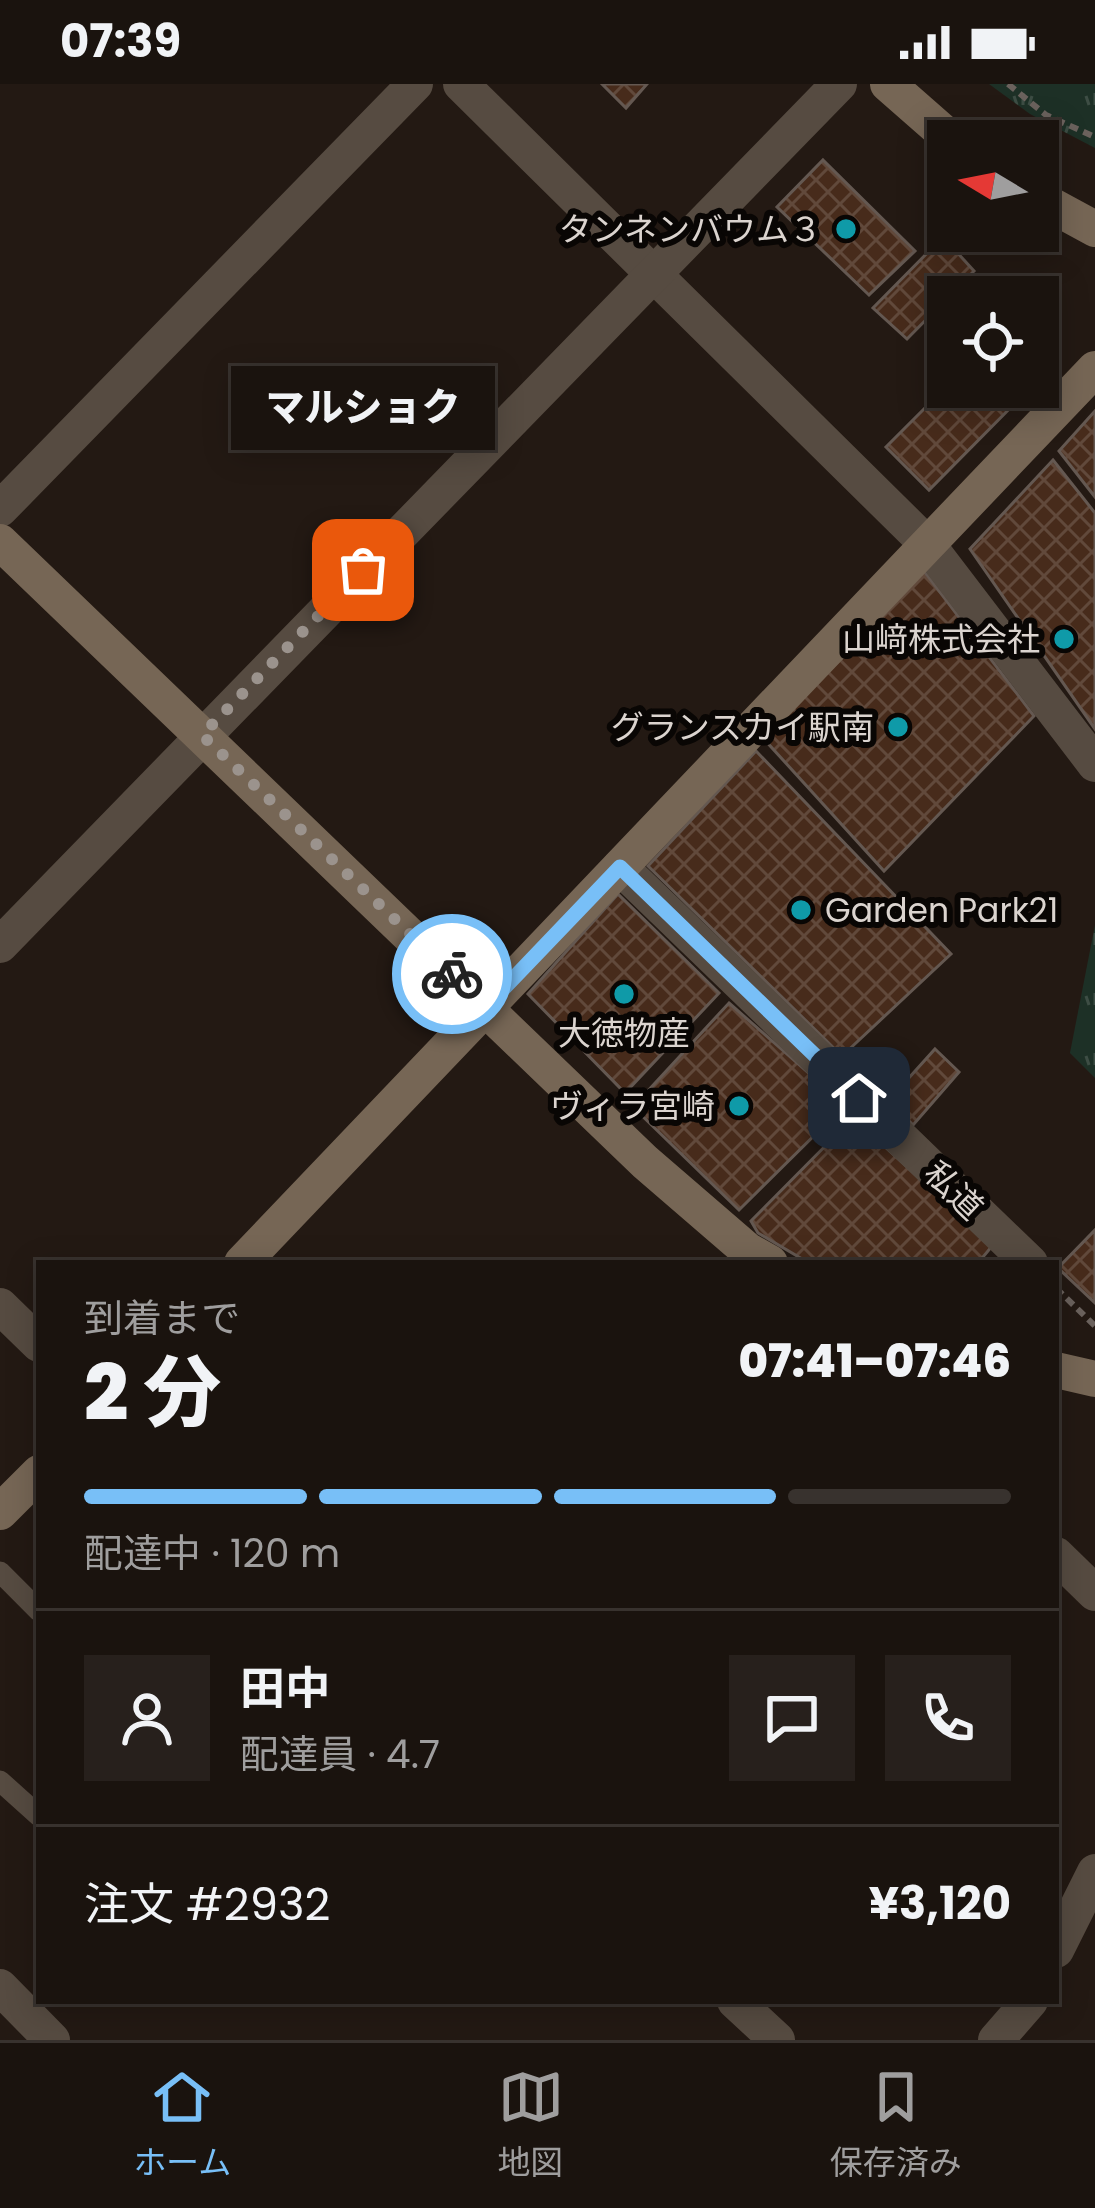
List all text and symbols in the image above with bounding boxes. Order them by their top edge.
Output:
text: 07:39 [60,10,181,73]
north arrow [927,120,1059,252]
map controls [927,120,1059,408]
place label: タンネンバウム３ [559,206,822,253]
marker: タンネンバウム３ [833,216,859,242]
button: locate [927,276,1059,408]
callout: マルショク [231,366,495,450]
text: マルショク [265,380,461,435]
pin [312,519,414,621]
icon: bag [330,537,396,603]
place label: 山﨑株式会社 [842,616,1040,663]
marker: 山﨑株式会社 [1051,626,1077,652]
place label: グランスカイ駅南 [611,704,874,751]
marker: グランスカイ駅南 [885,714,911,740]
place label: Garden Park21 [825,887,1058,934]
marker: Garden Park21 [788,897,814,923]
courier [392,914,512,1034]
icon: bike [419,941,485,1007]
marker: 大徳物産 [611,981,637,1007]
place label: 大徳物産 [558,1010,690,1057]
pin [808,1047,910,1149]
icon: home [826,1065,892,1131]
place label: ヴィラ宮崎 [550,1083,715,1130]
marker: ヴィラ宮崎 [726,1093,752,1119]
street label: 私道 [914,1151,994,1230]
text: 到着まで [84,1291,240,1346]
text: 07:41–07:46 [738,1330,1011,1393]
text: 2 分 [84,1338,221,1447]
text: 配達中 · 120 m [84,1526,340,1581]
button: person [84,1655,210,1781]
button: chat [729,1655,855,1781]
button: phone [885,1655,1011,1781]
text: 田中 [240,1657,330,1720]
text: 配達員 · 4.7 [240,1727,440,1782]
text: ¥3,120 [869,1872,1011,1935]
text: 注文 #2932 [84,1873,330,1936]
tab: ホーム [133,2064,231,2188]
tab: 地図 [498,2064,564,2188]
tab: 保存済み [830,2064,962,2188]

